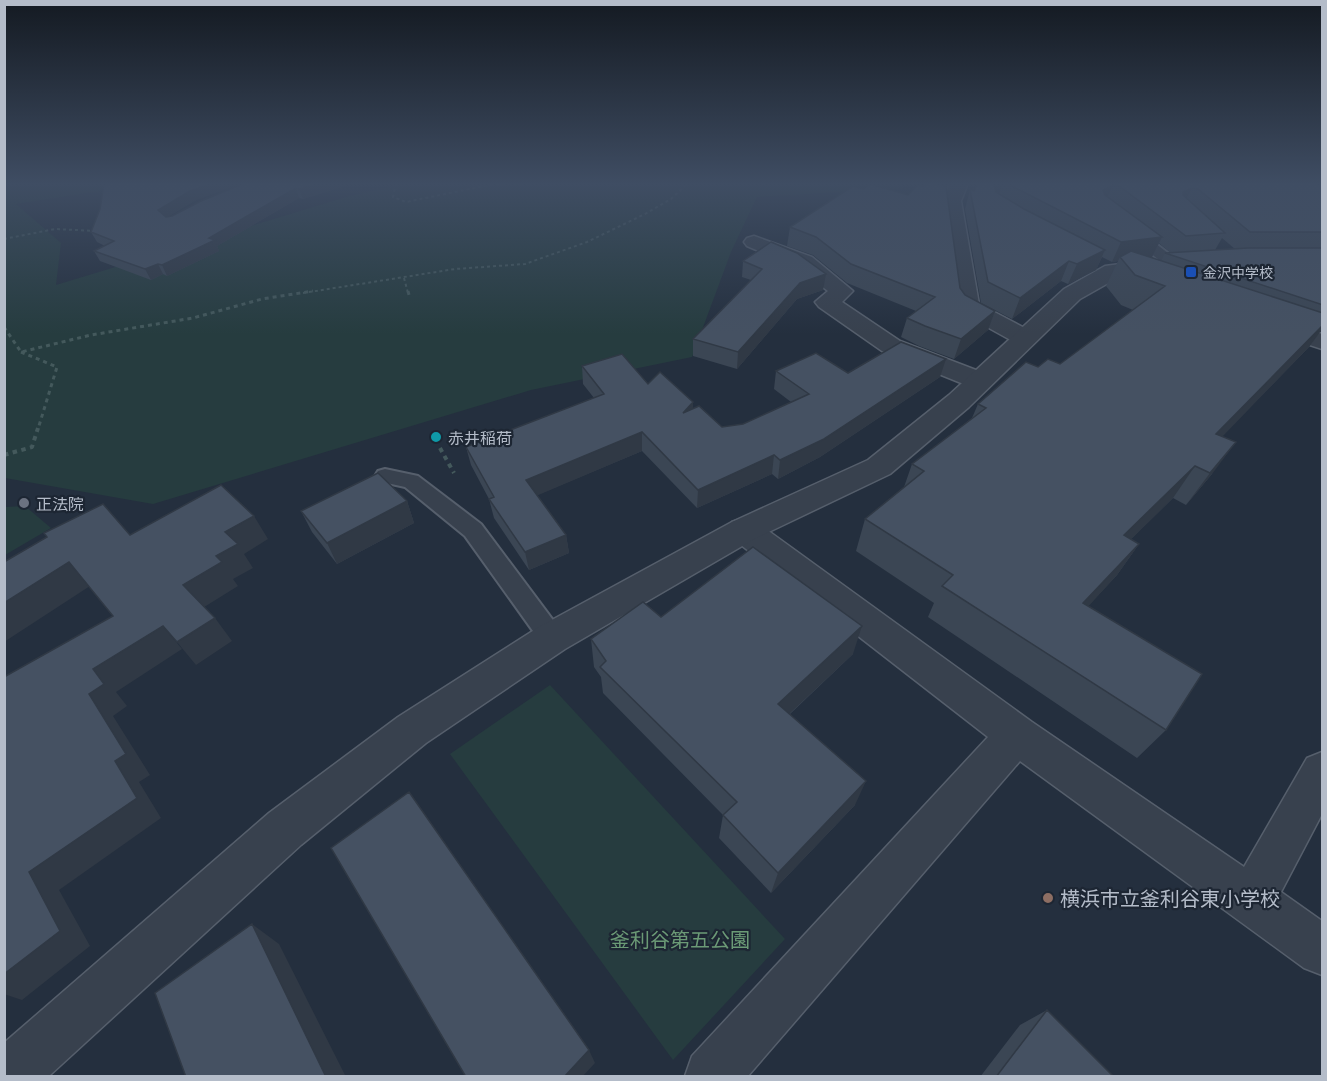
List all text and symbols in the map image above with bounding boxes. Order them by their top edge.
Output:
place label: 金沢中学校 [1203,264,1273,281]
marker: 金沢中学校 [1184,265,1198,279]
place label: 赤井稲荷 [448,428,512,447]
marker: 赤井稲荷 [429,430,443,444]
place label: 正法院 [36,494,84,513]
marker: 正法院 [17,496,31,510]
place label: 横浜市立釜利谷東小学校 [1060,886,1280,910]
marker: 横浜市立釜利谷東小学校 [1041,891,1055,905]
park label: 釜利谷第五公園 [610,927,750,951]

